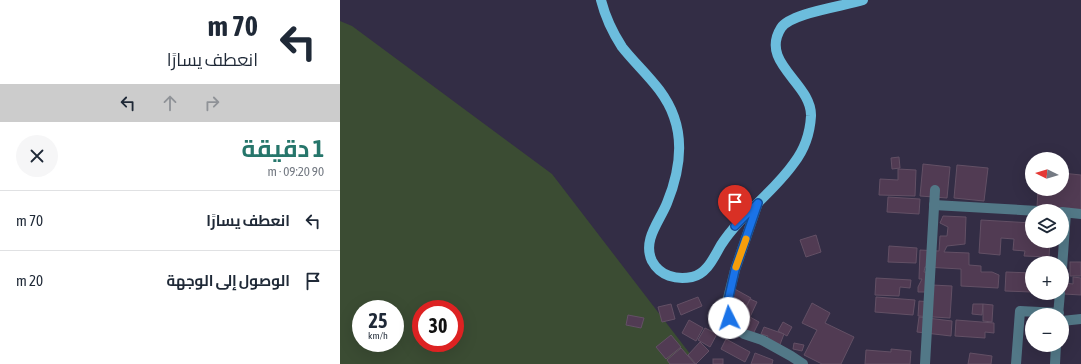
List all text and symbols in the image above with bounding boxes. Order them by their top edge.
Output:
text: 70 m [208,10,258,42]
icon: left [272,16,324,68]
text: انعطف يسارًا [167,49,258,70]
icon: left [117,92,139,114]
icon: ahead [159,92,181,114]
icon: right [201,92,223,114]
button: close [16,135,58,177]
text: 1 دقيقة [242,135,324,162]
north arrow [1025,152,1069,196]
map controls [1025,152,1069,352]
text: 90 m · 09:20 [268,164,324,179]
pin [718,185,752,226]
icon: arrive [724,191,746,213]
button: layers [1025,204,1069,248]
icon: left [302,210,324,232]
text: 70 m [16,212,43,229]
text: انعطف يسارًا [206,212,290,229]
button: + [1025,256,1069,300]
icon: arrive [302,270,324,292]
text: 20 m [16,272,43,289]
text: الوصول إلى الوجهة [166,272,290,289]
position arrow [708,297,750,339]
speed limit sign: 30 [412,300,464,352]
button: − [1025,308,1069,352]
text: 25 [369,309,387,332]
text: km/h [368,330,388,341]

